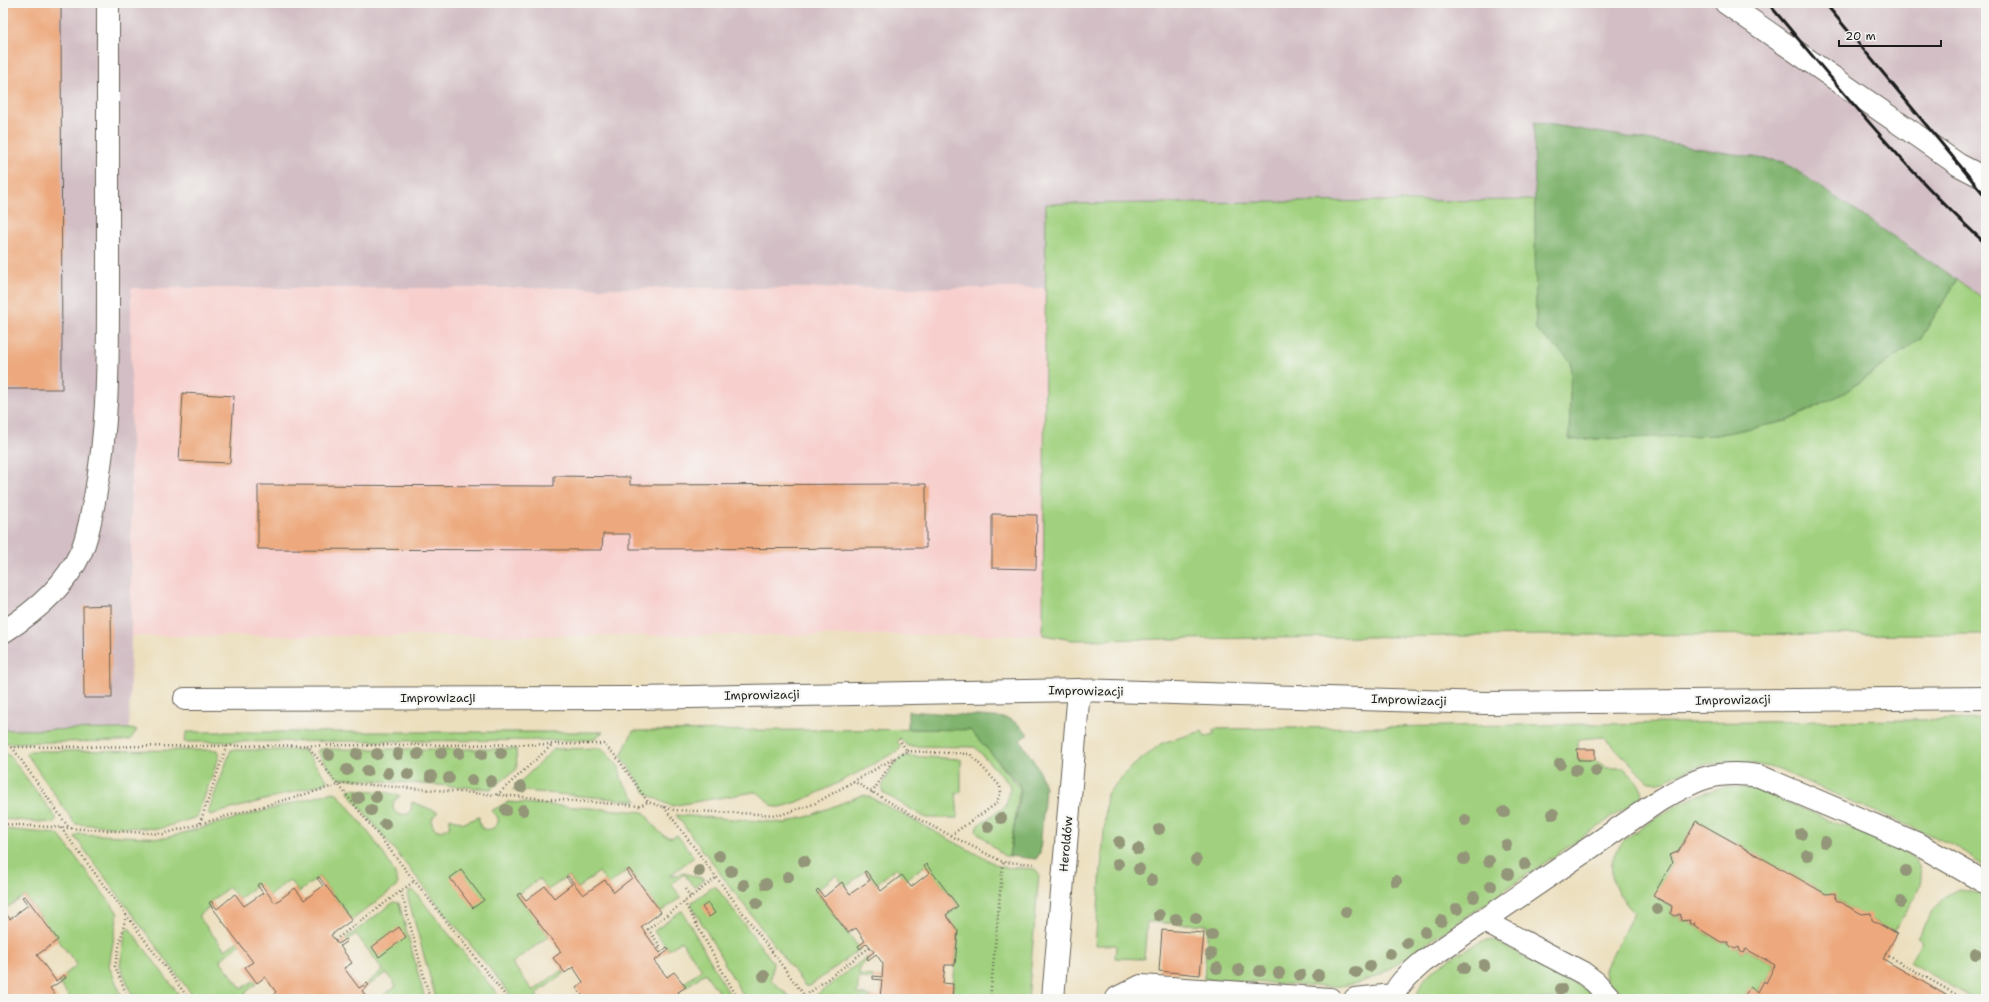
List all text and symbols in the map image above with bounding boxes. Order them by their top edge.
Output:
scale bar [1839,22,1941,48]
text: 20 m [1845,28,1876,44]
street label: Improwizacji [1048,682,1124,700]
street label: Improwizacji [724,686,800,704]
street label: Improwizacji [400,690,476,706]
street label: Improwizacji [1371,691,1447,709]
street label: Improwizacji [1695,691,1771,709]
street label: Heroldów [1056,815,1076,873]

